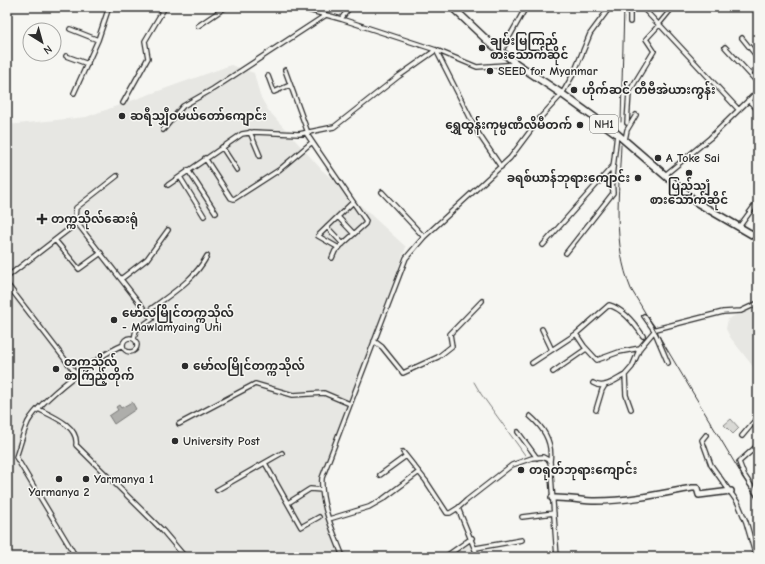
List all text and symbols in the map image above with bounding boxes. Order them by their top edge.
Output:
north arrow [22,22,62,62]
place label: ချမ်းမြကြည် စားသောက်ဆိုင် [490,31,568,66]
text: N [41,42,54,57]
marker: ချမ်းမြကြည် စားသောက်ဆိုင် [477,43,487,53]
place label: SEED for Myanmar [498,64,598,78]
marker: SEED for Myanmar [485,66,495,76]
place label: ဟိုက်ဆင် တီဗီအဲယားကွန်း [582,80,716,101]
marker: ဟိုက်ဆင် တီဗီအဲယားကွန်း [569,85,579,95]
place label: ဆရီသျှီဝမယ်တော်ကျောင်း [130,106,267,127]
marker: ဆရီသျှီဝမယ်တော်ကျောင်း [117,111,127,121]
place label: ရွှေထွန်းကုမ္ပဏီလိမီတက် [445,115,572,136]
road number: NH1 [590,115,618,133]
marker: ရွှေထွန်းကုမ္ပဏီလိမီတက် [575,120,585,130]
place label: A Toke Sai [666,151,720,165]
marker: A Toke Sai [653,153,663,163]
place label: ခရစ်ယာန်ဘုရားကျောင်း [507,168,630,189]
marker: ပြည်သျှံ စားသောက်ဆိုင် [684,168,694,178]
marker: ခရစ်ယာန်ဘုရားကျောင်း [633,173,643,183]
place label: ပြည်သျှံ စားသောက်ဆိုင် [650,176,728,211]
place label: တက္ကသိုလ်ဆေးရုံ [51,209,138,230]
marker: တက္ကသိုလ်ဆေးရုံ [36,213,48,225]
place label: မော်လမြိုင်တက္ကသိုလ် - Mawlamyaing Uni [122,303,234,334]
marker: မော်လမြိုင်တက္ကသိုလ် - Mawlamyaing Uni [109,315,119,325]
place label: တက္ကသိုလ် စာကြည့်တိုက် [64,352,134,387]
place label: မော်လမြိုင်တက္ကသိုလ် [193,356,305,377]
marker: မော်လမြိုင်တက္ကသိုလ် [180,361,190,371]
marker: တက္ကသိုလ် စာကြည့်တိုက် [51,364,61,374]
place label: University Post [183,434,261,448]
marker: University Post [170,436,180,446]
place label: တရုတ်ဘုရားကျောင်း [529,460,637,481]
marker: တရုတ်ဘုရားကျောင်း [516,465,526,475]
place label: Yarmanya 1 [94,472,154,486]
marker: Yarmanya 2 [54,474,64,484]
marker: Yarmanya 1 [81,474,91,484]
place label: Yarmanya 2 [29,485,90,499]

